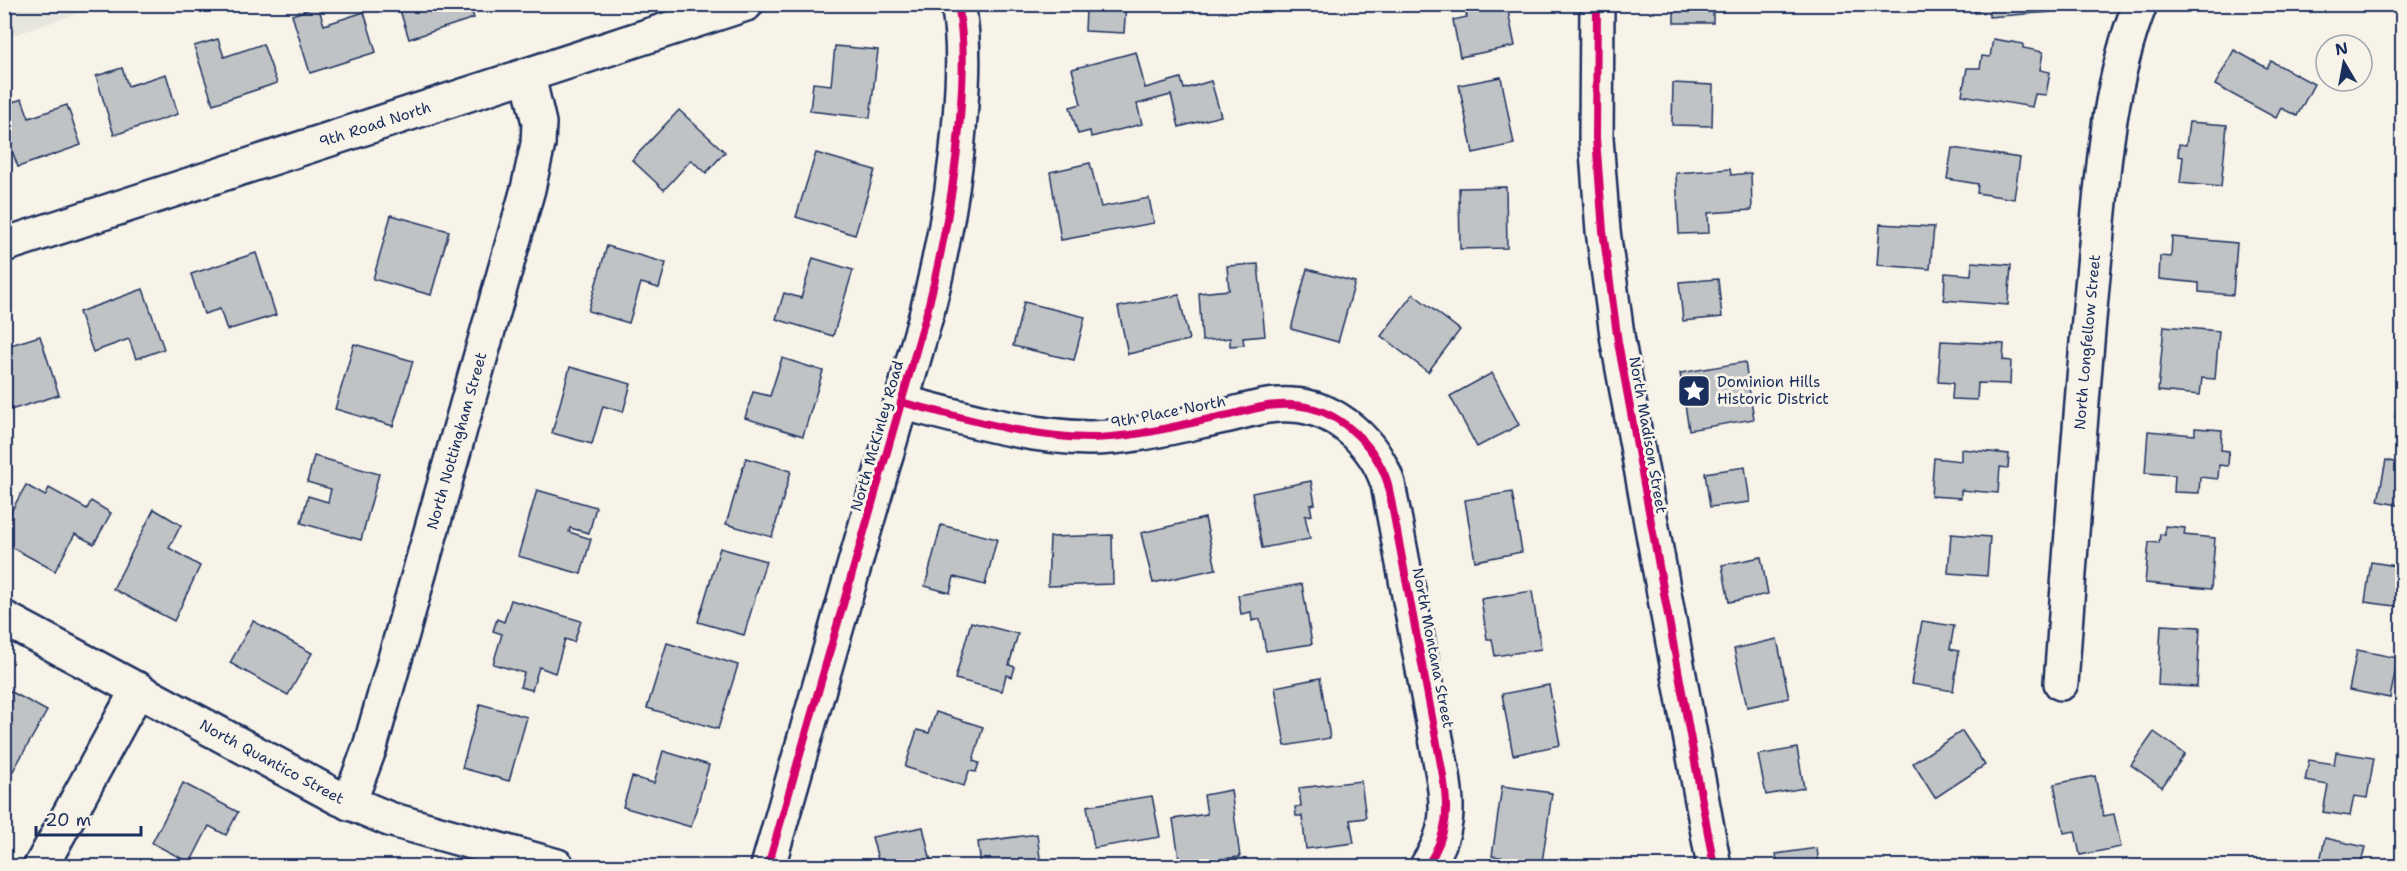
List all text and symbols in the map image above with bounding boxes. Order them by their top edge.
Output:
north arrow [2314,33,2374,93]
text: N [2333,37,2350,60]
street label: 9th Road North [316,97,433,152]
street label: North Longfellow Street [2070,253,2105,431]
street label: North Nottingham Street [422,350,491,532]
street label: North Madison Street [1624,355,1672,515]
street label: North McKinley Road [846,358,908,514]
place label: Dominion Hills Historic District [1717,372,1829,409]
place icon: Dominion Hills Historic District [1676,373,1712,409]
street label: 9th Place North [1109,391,1227,433]
street label: North Montana Street [1408,566,1458,730]
street label: North Quantico Street [196,715,347,809]
scale bar [36,799,141,837]
text: 20 m [45,808,91,832]

